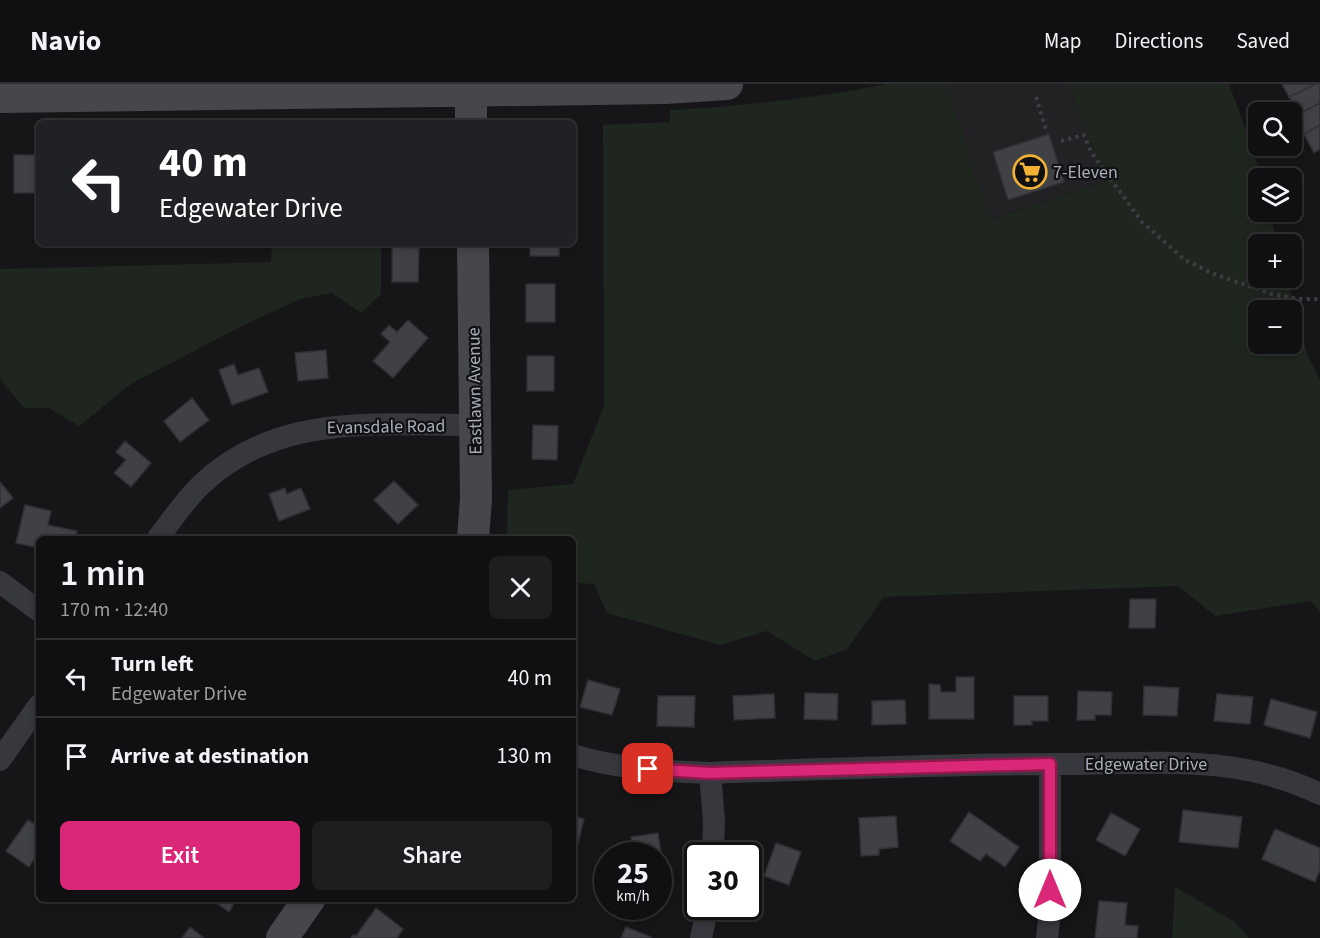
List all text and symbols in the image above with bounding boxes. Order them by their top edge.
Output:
text: Navio [30,21,101,61]
text: Map [1044,26,1082,56]
text: Directions [1115,26,1203,56]
text: Saved [1236,26,1290,56]
map controls [1248,102,1302,354]
button: search [1248,102,1302,156]
text: 40 m [159,133,248,193]
icon: left [60,144,138,222]
supermarket icon: 7-Eleven [1012,154,1048,190]
place label: 7-Eleven [1053,160,1118,185]
button: layers [1248,168,1302,222]
text: Edgewater Drive [159,189,343,228]
button: + [1248,234,1302,288]
button: − [1248,300,1302,354]
street label: Eastlawn Avenue [461,327,489,455]
street label: Evansdale Road [326,413,446,441]
text: 1 min [60,548,146,599]
button: close [489,556,552,619]
text: 170 m · 12:40 [60,596,168,624]
text: Turn left [111,648,193,680]
icon: left [60,662,93,695]
text: 40 m [507,662,552,694]
text: Edgewater Drive [111,680,247,708]
icon: arrive [60,740,93,773]
text: Arrive at destination [111,740,309,772]
text: 130 m [497,740,552,772]
pin [622,743,673,794]
icon: arrive [631,752,664,785]
street label: Edgewater Drive [1085,752,1207,777]
button: Exit [60,821,300,890]
button: Share [312,821,552,890]
speed limit sign: 30 [684,842,762,920]
text: 25 [617,852,649,895]
position arrow [1018,858,1082,922]
text: km/h [616,886,650,907]

